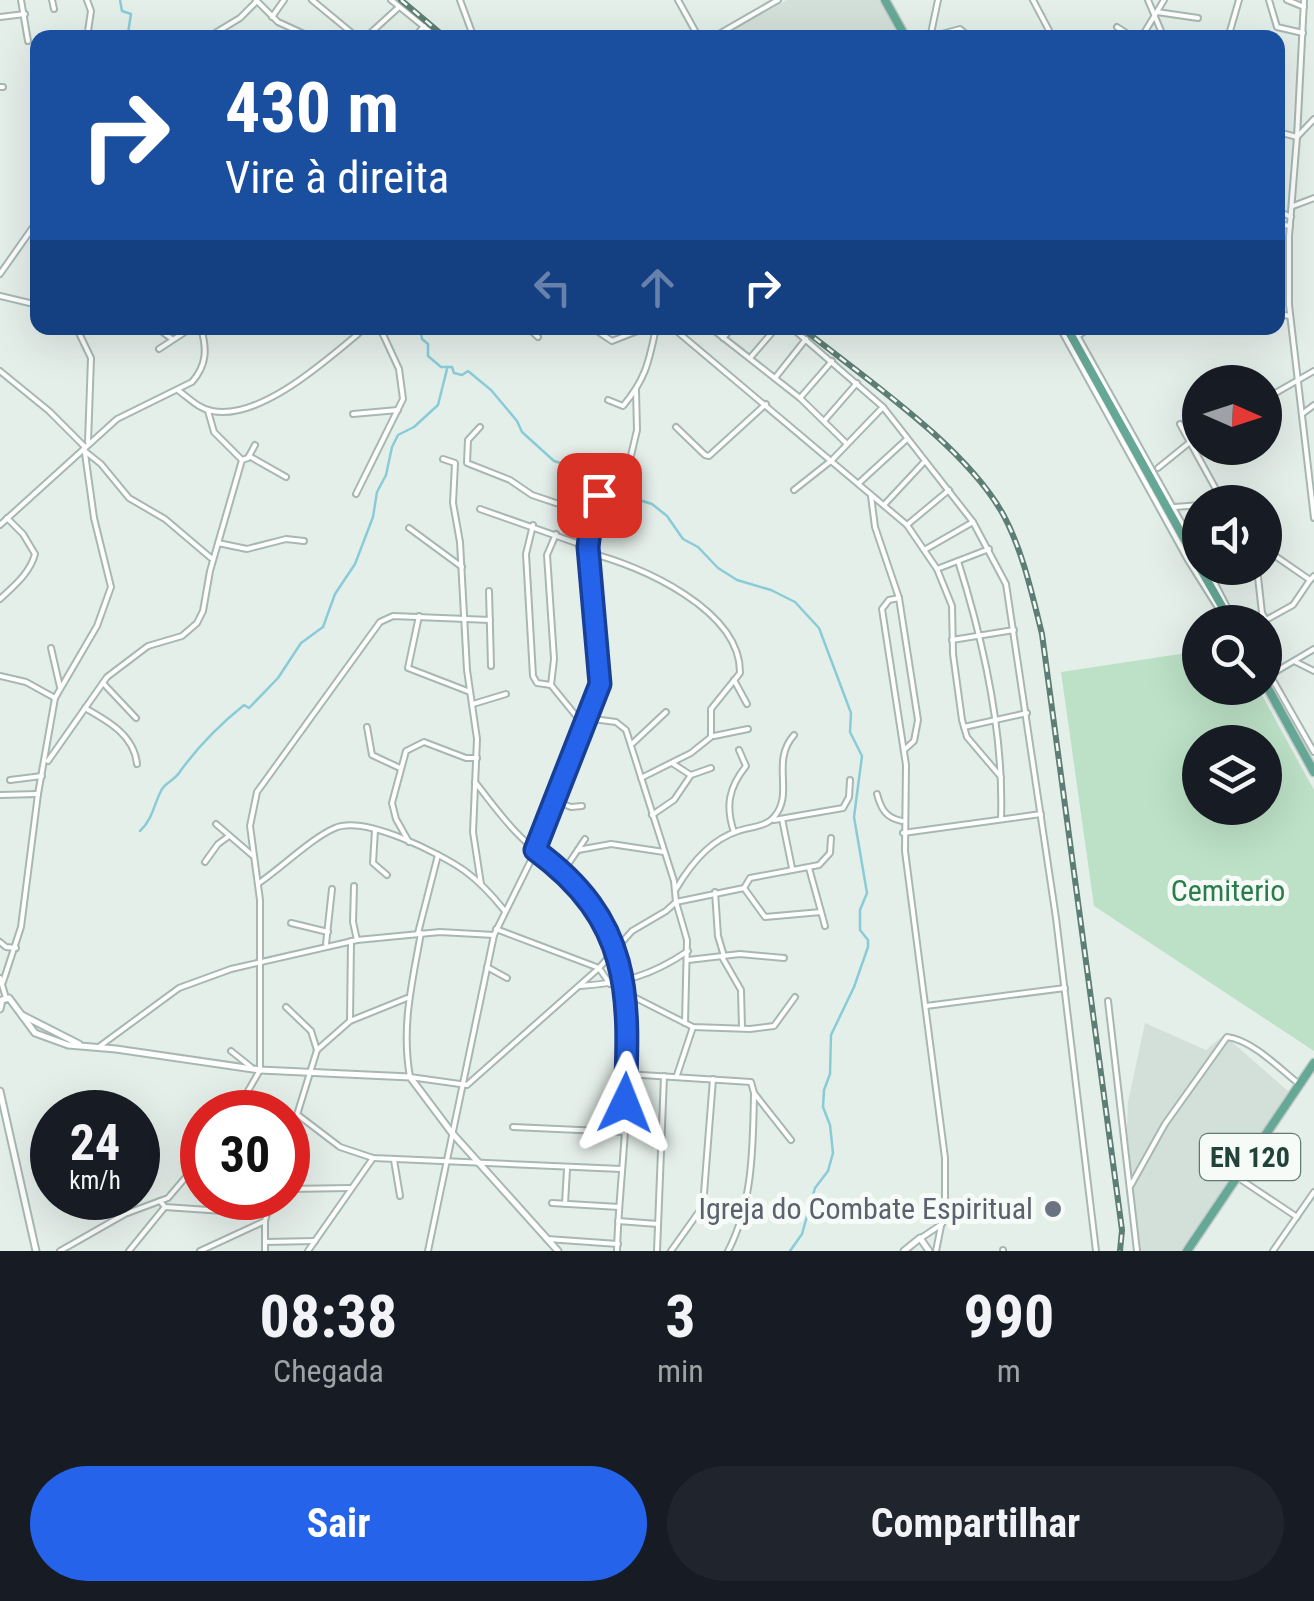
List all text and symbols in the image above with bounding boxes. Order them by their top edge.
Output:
text: 430 m [225,67,399,149]
icon: right [60,70,190,200]
text: Vire à direita [225,151,449,204]
icon: left [525,260,580,315]
icon: ahead [630,260,685,315]
icon: right [735,260,790,315]
north arrow [1182,365,1282,465]
map controls [1182,365,1282,825]
pin [557,453,642,538]
icon: arrive [572,468,627,523]
button: sound [1182,485,1282,585]
button: search [1182,605,1282,705]
button: layers [1182,725,1282,825]
park label: Cemiterio [1171,873,1285,908]
position arrow [573,1051,677,1155]
speed limit sign: 30 [180,1090,310,1220]
text: 24 [70,1114,120,1172]
road number: EN 120 [1200,1134,1300,1180]
text: km/h [69,1166,121,1195]
place label: Igreja do Combate Espiritual [698,1191,1033,1226]
marker: Igreja do Combate Espiritual [1042,1198,1064,1220]
text: 08:38 [260,1281,397,1352]
text: 3 [665,1281,696,1352]
text: 990 [963,1281,1054,1352]
text: Chegada [273,1352,384,1390]
text: min [657,1352,704,1390]
text: m [997,1352,1021,1390]
button: Sair [30,1466,647,1581]
button: Compartilhar [667,1466,1284,1581]

